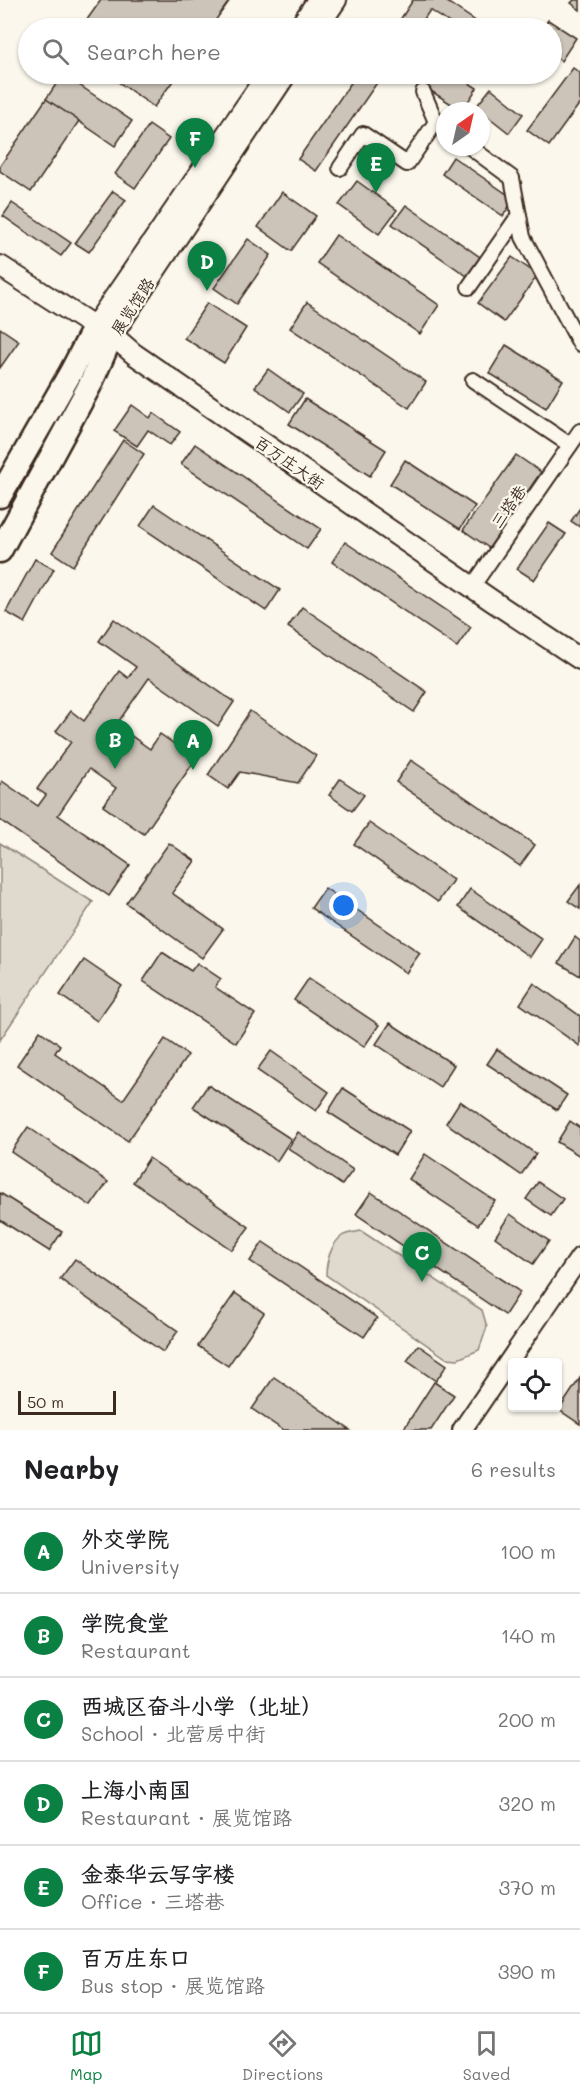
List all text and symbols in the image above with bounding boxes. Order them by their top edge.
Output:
search box [18,18,562,84]
icon: search [39,35,72,68]
text: Search here [87,37,221,66]
north arrow [436,102,490,156]
pin: F [176,118,214,168]
pin: E [356,144,395,193]
pin: D [188,242,226,291]
street label: 展览馆路 [106,273,158,339]
street label: 百万庄大街 [251,430,329,494]
street label: 三塔巷 [486,480,530,532]
pin: B [96,720,134,769]
pin: A [174,720,212,770]
your location [329,891,358,920]
pin: C [402,1232,442,1282]
map controls [508,1358,562,1412]
button: locate [508,1358,562,1412]
scale bar [18,1388,116,1416]
text: 50 m [27,1391,64,1412]
text: Nearby [24,1452,119,1486]
text: 6 results [471,1456,556,1482]
text: 外交学院 [81,1524,169,1553]
text: A [37,1538,50,1564]
text: 100 m [500,1538,556,1564]
text: University [81,1553,180,1579]
text: 学院食堂 [81,1608,169,1637]
text: B [37,1622,50,1648]
text: 140 m [501,1622,556,1648]
text: Restaurant [81,1637,191,1663]
text: 西城区奋斗小学（北址） [81,1691,323,1720]
text: C [36,1706,51,1732]
text: 200 m [498,1706,556,1732]
text: School · 北营房中街 [81,1720,266,1746]
text: 上海小南国 [81,1775,191,1804]
text: D [36,1790,51,1816]
text: 320 m [498,1790,556,1816]
text: Restaurant · 展览馆路 [81,1804,292,1830]
text: 金泰华云写字楼 [81,1859,235,1888]
text: E [37,1874,50,1900]
text: 370 m [498,1874,556,1900]
text: Office · 三塔巷 [81,1888,224,1914]
text: 百万庄东口 [81,1943,191,1972]
text: F [37,1958,50,1984]
text: 390 m [498,1958,556,1984]
text: Bus stop · 展览馆路 [81,1972,265,1998]
tab: Map [70,2027,103,2084]
tab: Directions [242,2027,323,2084]
tab: Saved [463,2027,510,2084]

